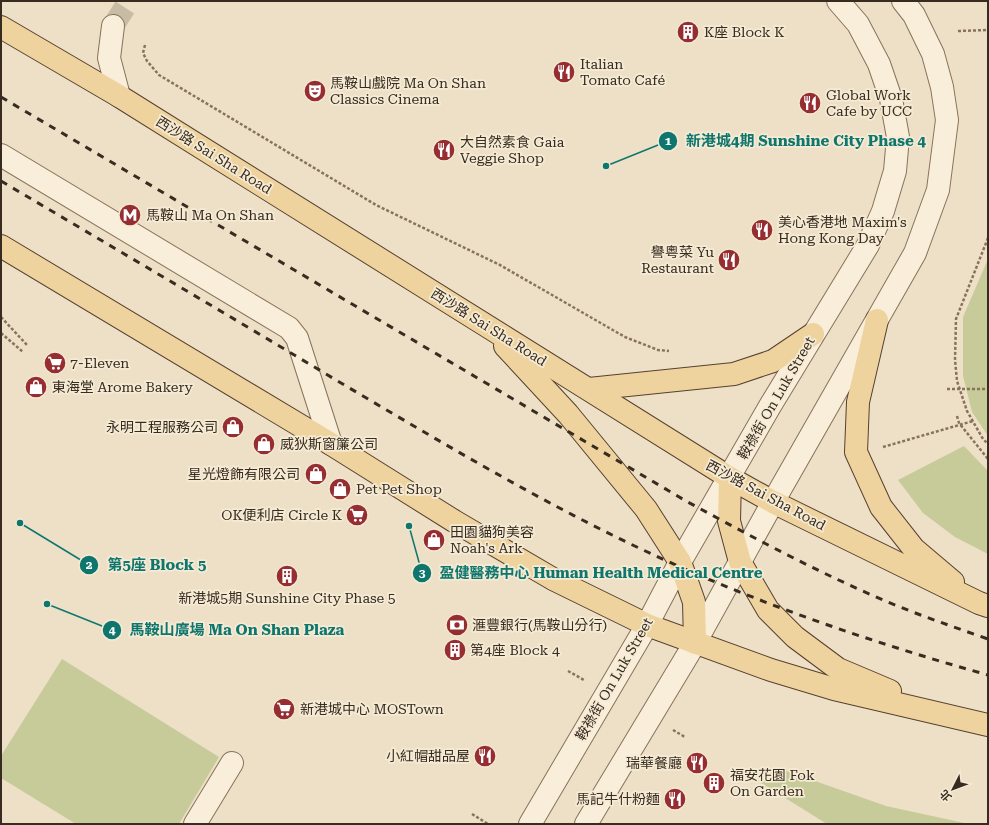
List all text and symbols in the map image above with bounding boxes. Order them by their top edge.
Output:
building icon: K座 Block K [675,19,701,45]
place label: K座 Block K [704,24,784,40]
place label: Italian Tomato Café [580,56,666,88]
restaurant icon: Italian Tomato Café [551,59,577,85]
place label: 馬鞍山戲院 Ma On Shan Classics Cinema [330,75,486,107]
theatre icon: 馬鞍山戲院 Ma On Shan Classics Cinema [302,78,328,104]
place label: Global Work Cafe by UCC [826,87,912,119]
restaurant icon: Global Work Cafe by UCC [797,90,823,116]
street label: 西沙路 Sai Sha Road [153,113,275,197]
callout: 新港城4期 Sunshine City Phase 4 [658,128,934,155]
text: 新港城4期 Sunshine City Phase 4 [686,132,927,150]
place label: 大自然素食 Gaia Veggie Shop [460,134,565,166]
text: 1 [665,134,672,148]
restaurant icon: 大自然素食 Gaia Veggie Shop [431,137,457,163]
metro station icon: 馬鞍山 Ma On Shan [117,202,143,228]
place label: 馬鞍山 Ma On Shan [146,207,274,223]
place label: 美心香港地 Maxim's Hong Kong Day [778,214,907,246]
restaurant icon: 美心香港地 Maxim's Hong Kong Day [749,217,775,243]
place label: 譽粵菜 Yu Restaurant [641,244,714,276]
restaurant icon: 譽粵菜 Yu Restaurant [716,247,742,273]
street label: 西沙路 Sai Sha Road [428,285,550,369]
street label: 鞍祿街 On Luk Street [734,334,818,462]
supermarket icon: 7-Eleven [42,350,68,376]
place label: 7-Eleven [70,355,129,371]
shop icon: 東海堂 Arome Bakery [23,374,49,400]
place label: 東海堂 Arome Bakery [52,379,194,395]
shop icon: 永明工程服務公司 [220,414,246,440]
place label: 永明工程服務公司 [106,419,218,435]
shop icon: 威狄斯窗簾公司 [251,431,277,457]
place label: 威狄斯窗簾公司 [280,436,378,452]
street label: 西沙路 Sai Sha Road [703,457,829,533]
shop icon: 星光燈飾有限公司 [303,461,329,487]
place label: 星光燈飾有限公司 [188,466,300,482]
shop icon: Pet Pet Shop [327,476,353,502]
place label: Pet Pet Shop [356,481,442,497]
supermarket icon: OK便利店 Circle K [344,502,370,528]
place label: OK便利店 Circle K [221,507,342,523]
place label: 田園貓狗美容 Noah's Ark [450,524,534,556]
shop icon: 田園貓狗美容 Noah's Ark [421,527,447,553]
callout: 第5座 Block 5 [79,551,214,578]
text: 第5座 Block 5 [108,556,206,574]
text: 2 [86,558,93,572]
callout: 盈健醫務中心 Human Health Medical Centre [412,559,771,586]
building icon: 新港城5期 Sunshine City Phase 5 [274,563,300,589]
text: 盈健醫務中心 Human Health Medical Centre [439,564,763,582]
text: 3 [419,566,426,580]
place label: 新港城5期 Sunshine City Phase 5 [178,590,396,606]
bank icon: 滙豐銀行(馬鞍山分行) [444,612,470,638]
street label: 鞍祿街 On Luk Street [572,615,656,743]
callout: 馬鞍山廣場 Ma On Shan Plaza [102,616,353,643]
place label: 滙豐銀行(馬鞍山分行) [472,617,607,633]
text: 馬鞍山廣場 Ma On Shan Plaza [130,621,345,639]
text: 4 [109,623,116,637]
building icon: 第4座 Block 4 [442,637,468,663]
place label: 第4座 Block 4 [470,642,560,658]
supermarket icon: 新港城中心 MOSTown [271,696,297,722]
place label: 新港城中心 MOSTown [300,701,444,717]
restaurant icon: 小紅帽甜品屋 [472,743,498,769]
place label: 小紅帽甜品屋 [386,748,470,764]
restaurant icon: 瑞華餐廳 [684,750,710,776]
place label: 瑞華餐廳 [626,755,682,771]
place label: 福安花園 Fok On Garden [730,767,815,799]
north arrow [933,769,973,809]
building icon: 福安花園 Fok On Garden [701,770,727,796]
restaurant icon: 馬記牛什粉麵 [662,786,688,812]
text: 北 [937,787,954,804]
place label: 馬記牛什粉麵 [576,791,660,807]

